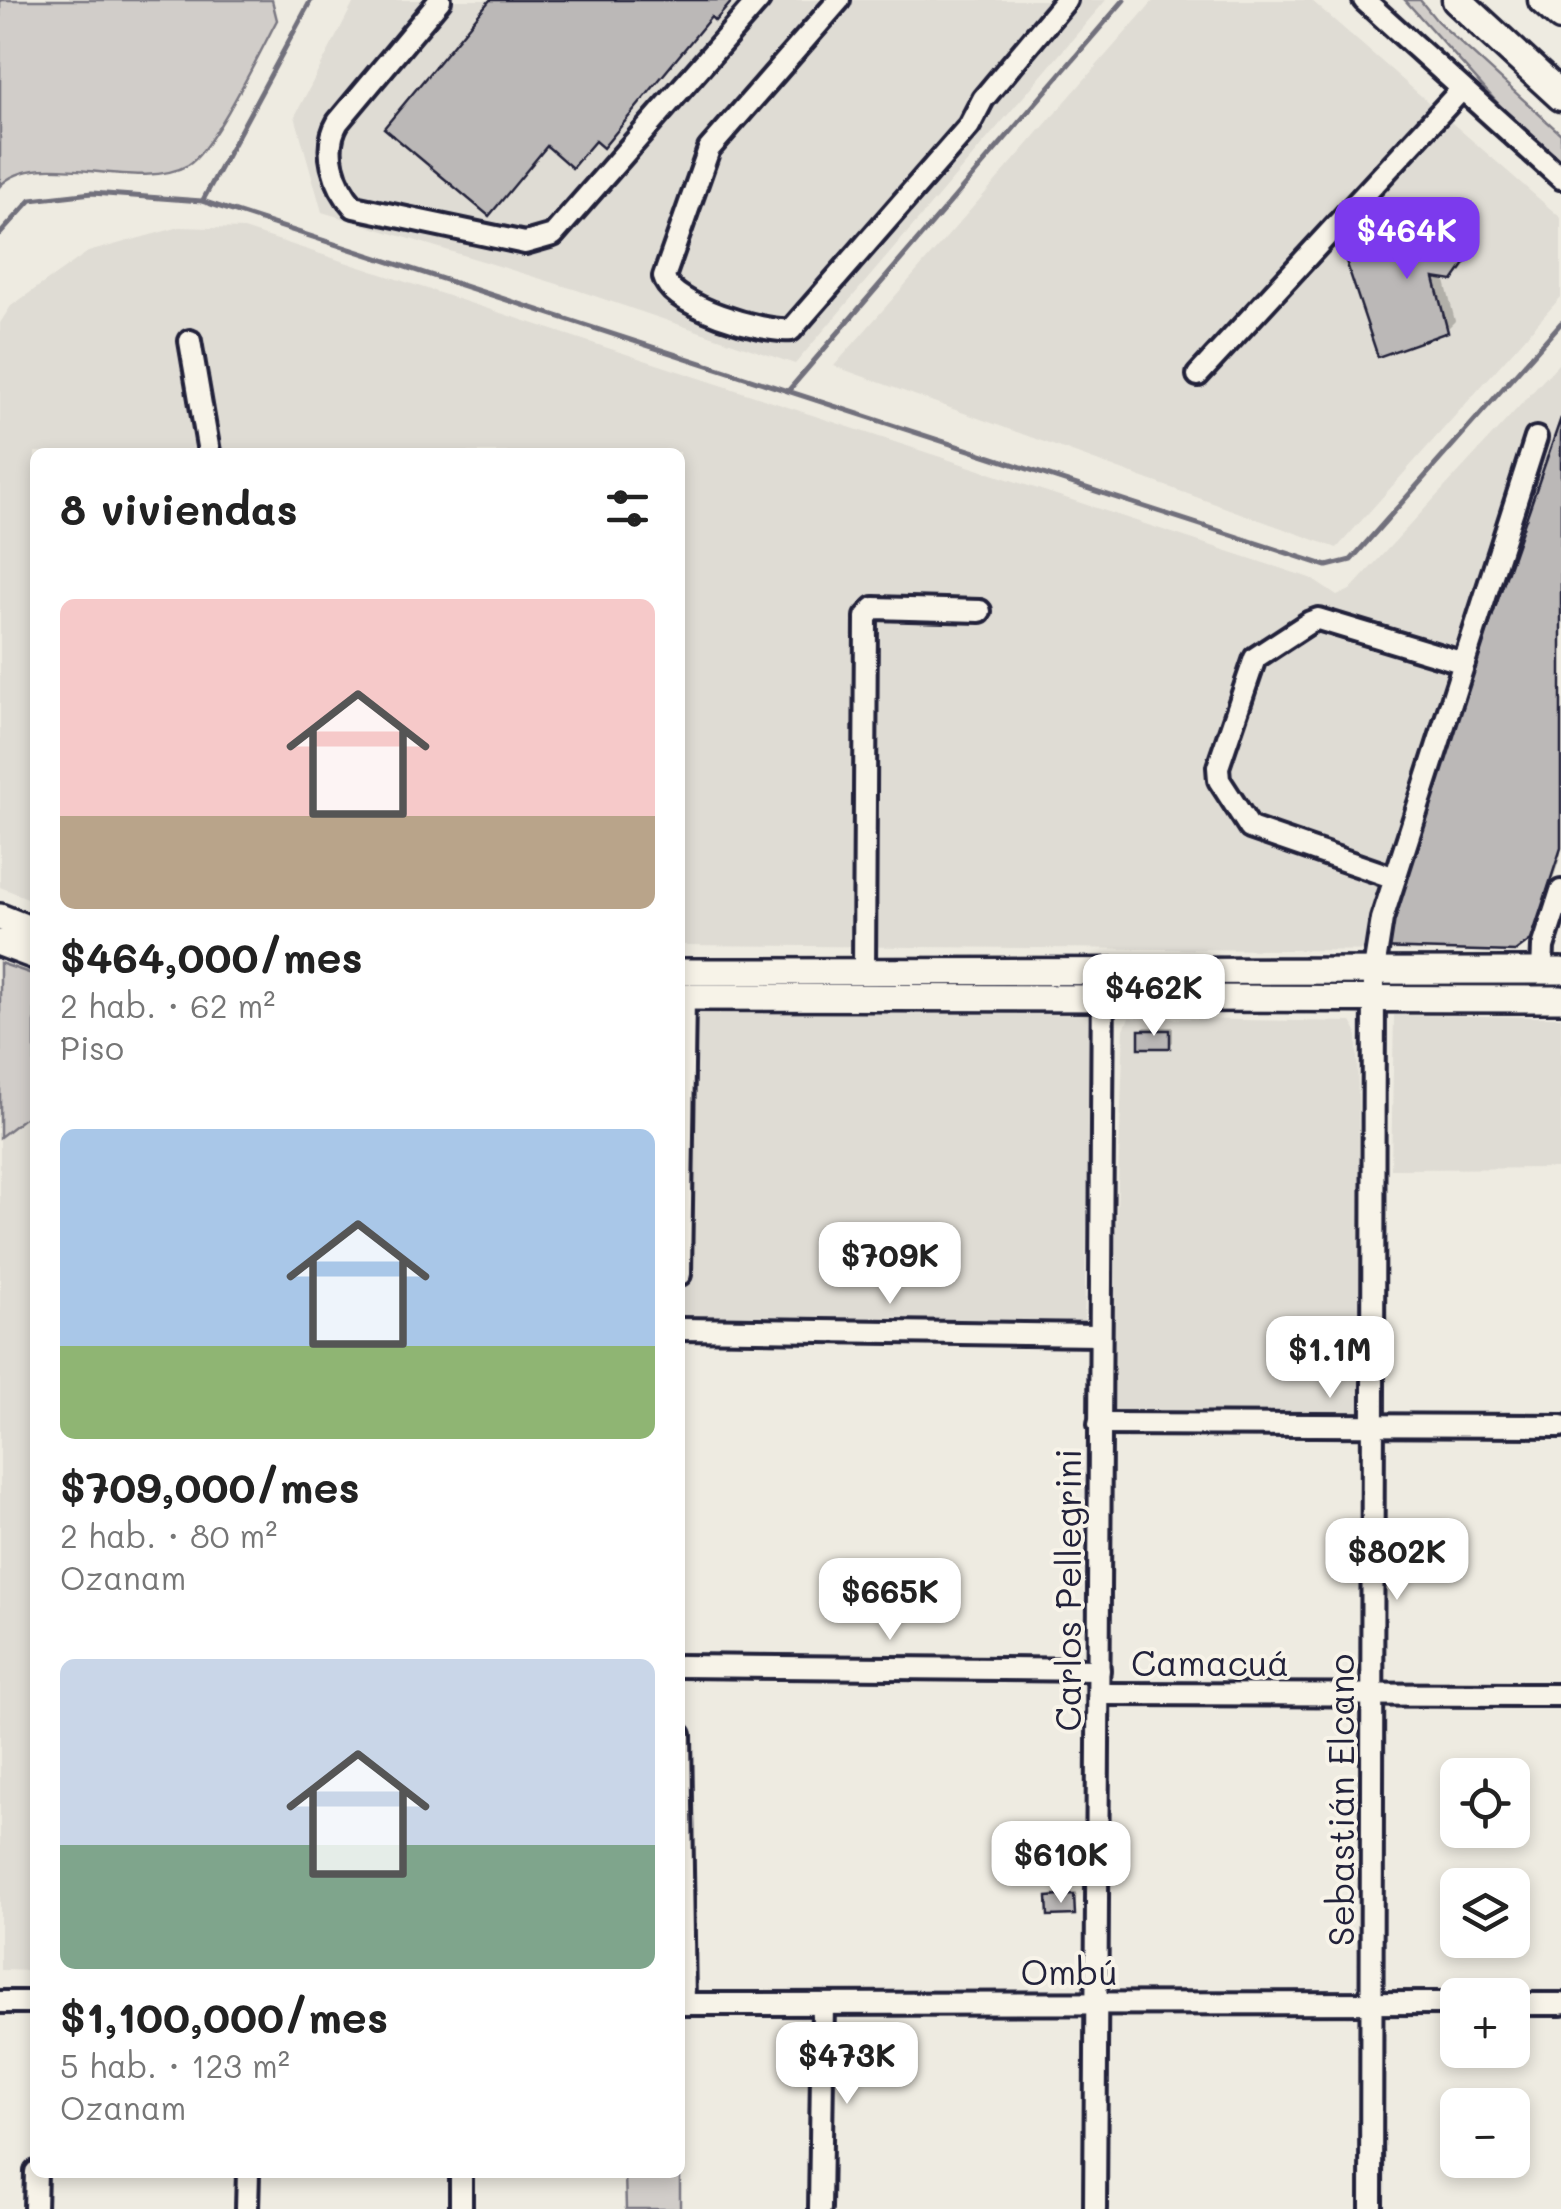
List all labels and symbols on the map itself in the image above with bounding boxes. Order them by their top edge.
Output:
pin: $464K [1337,197,1477,282]
pin: $462K [1084,954,1224,1039]
pin: $709K [820,1222,960,1307]
pin: $1.1M [1260,1316,1400,1401]
street label: Carlos Pellegrini [1044,1448,1090,1732]
pin: $802K [1327,1518,1467,1603]
pin: $665K [820,1558,960,1643]
street label: Camacuá [1131,1639,1289,1685]
street label: Sebastián Elcano [1317,1654,1363,1946]
pin: $610K [991,1821,1131,1906]
street label: Ombú [1020,1948,1118,1994]
pin: $473K [777,2022,917,2107]

